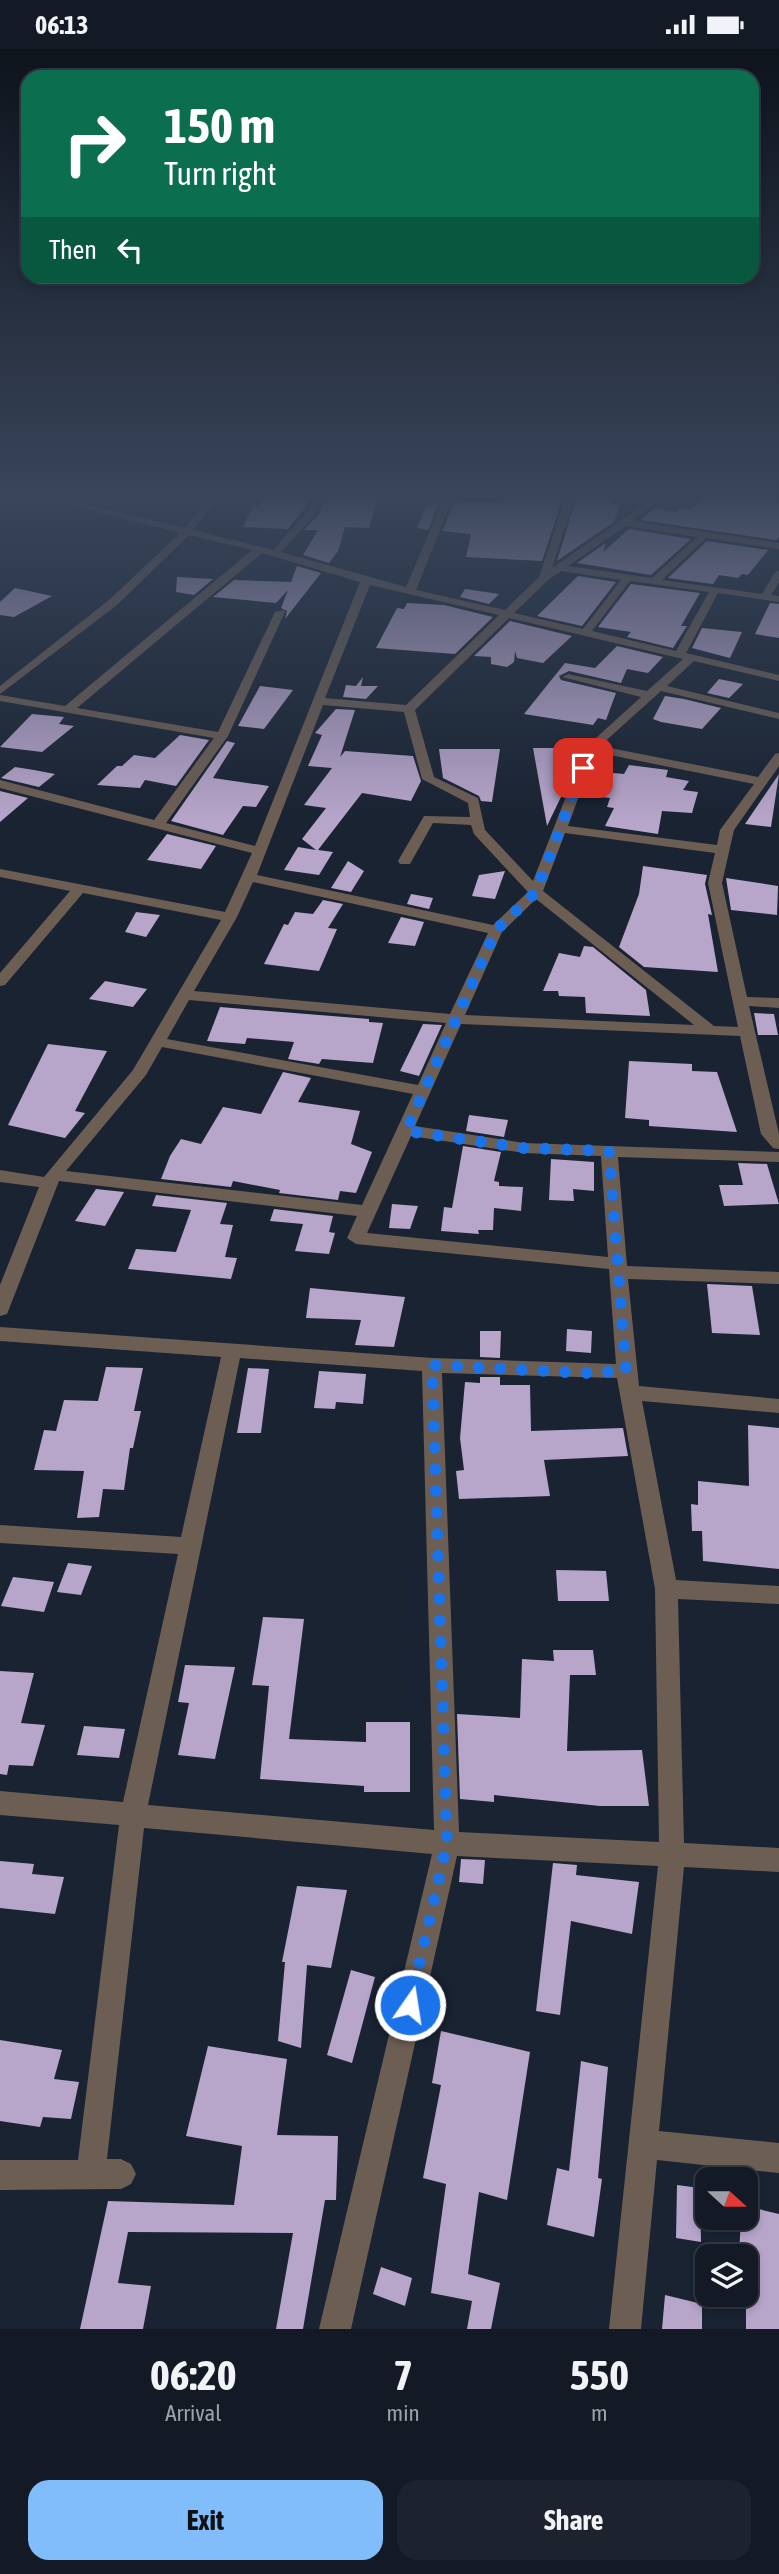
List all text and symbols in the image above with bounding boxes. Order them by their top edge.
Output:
text: 06:13 [35,10,89,40]
text: 150 m [164,97,275,153]
icon: right [49,98,140,189]
text: Turn right [164,155,277,192]
icon: left [111,231,149,269]
text: Then [49,235,97,265]
pin [553,738,613,798]
icon: arrive [564,749,602,787]
position arrow [373,1968,447,2042]
north arrow [695,2167,758,2229]
map controls [695,2167,758,2307]
button: layers [695,2244,758,2307]
text: 06:20 [150,2351,237,2399]
text: 7 [393,2351,413,2399]
text: 550 [570,2351,629,2399]
text: Arrival [165,2400,221,2426]
text: min [387,2400,420,2426]
text: m [591,2400,608,2426]
button: Exit [28,2480,383,2560]
button: Share [397,2480,751,2560]

